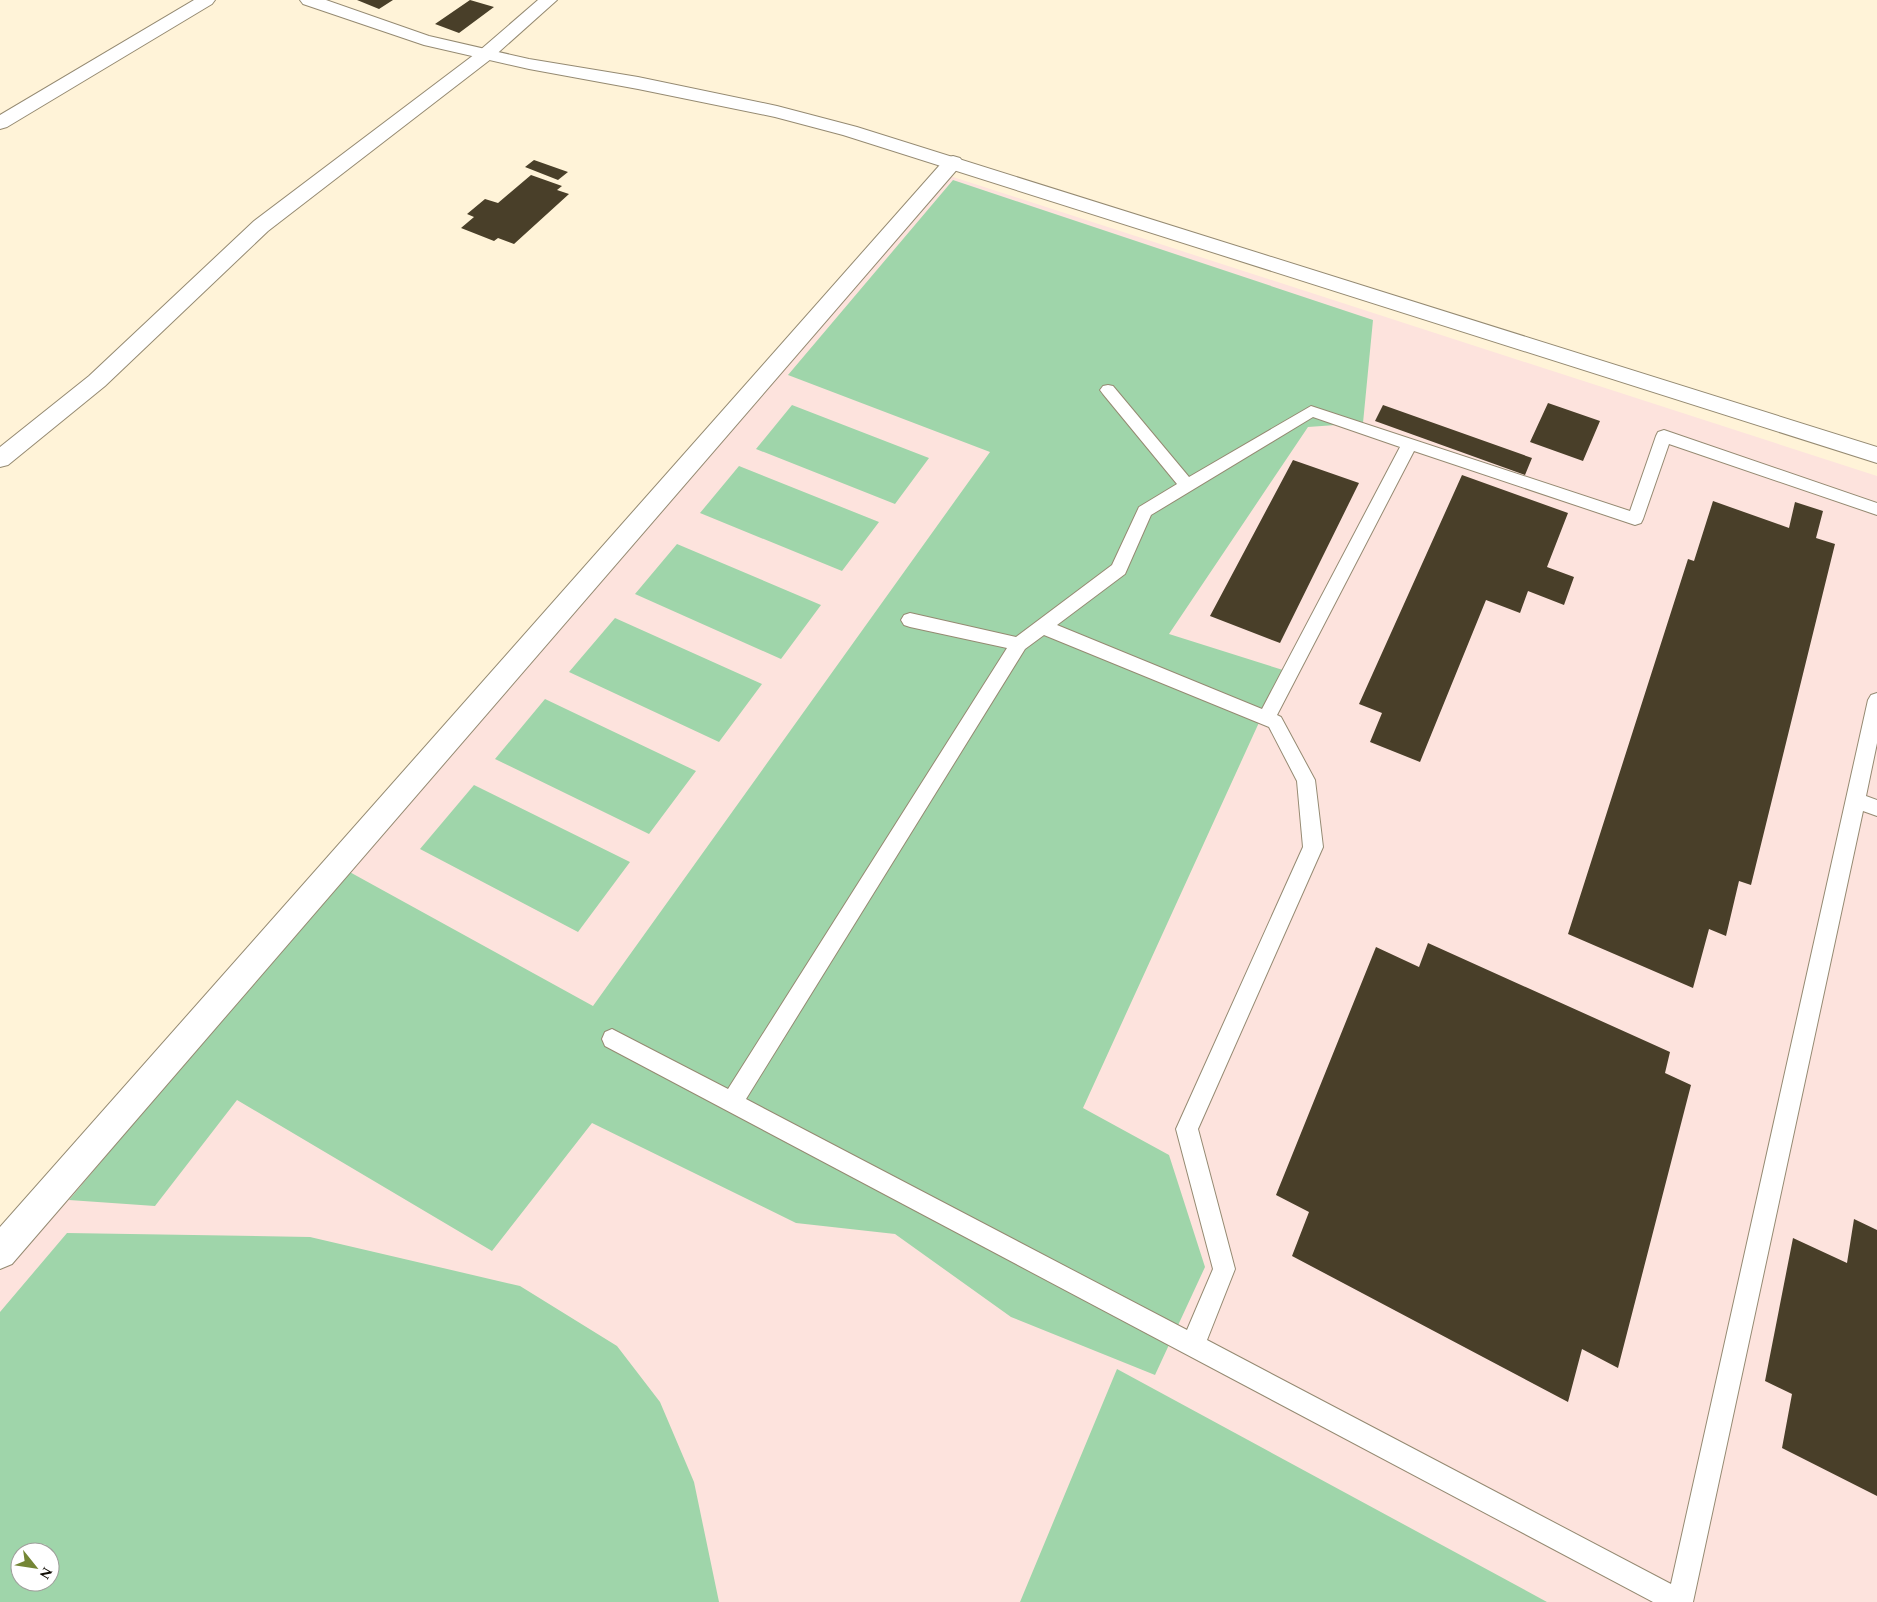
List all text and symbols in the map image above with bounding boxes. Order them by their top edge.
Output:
north arrow [10,1542,60,1592]
text: N [34,1563,58,1583]

